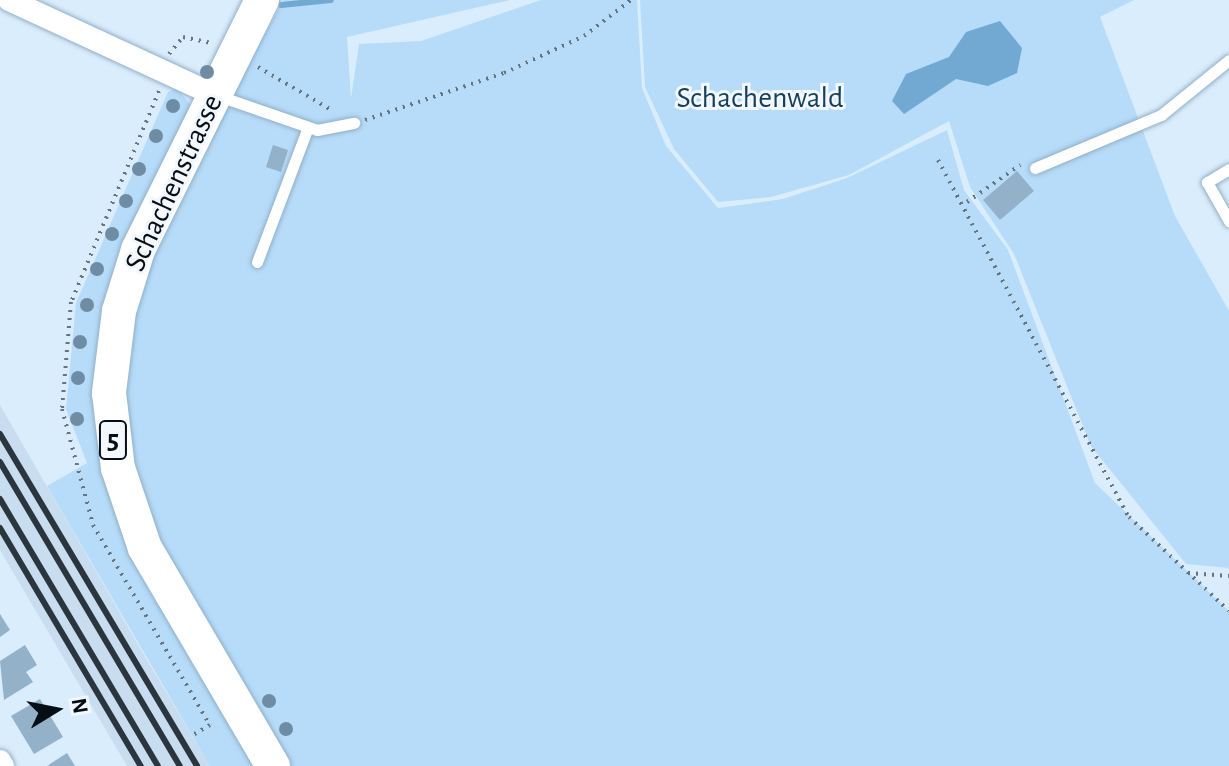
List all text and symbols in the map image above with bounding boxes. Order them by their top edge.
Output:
park label: Schachenwald [677,80,843,116]
street label: Schachenstrasse [117,89,231,277]
road number: 5 [97,416,129,464]
north arrow [16,670,96,750]
text: N [67,696,92,715]

